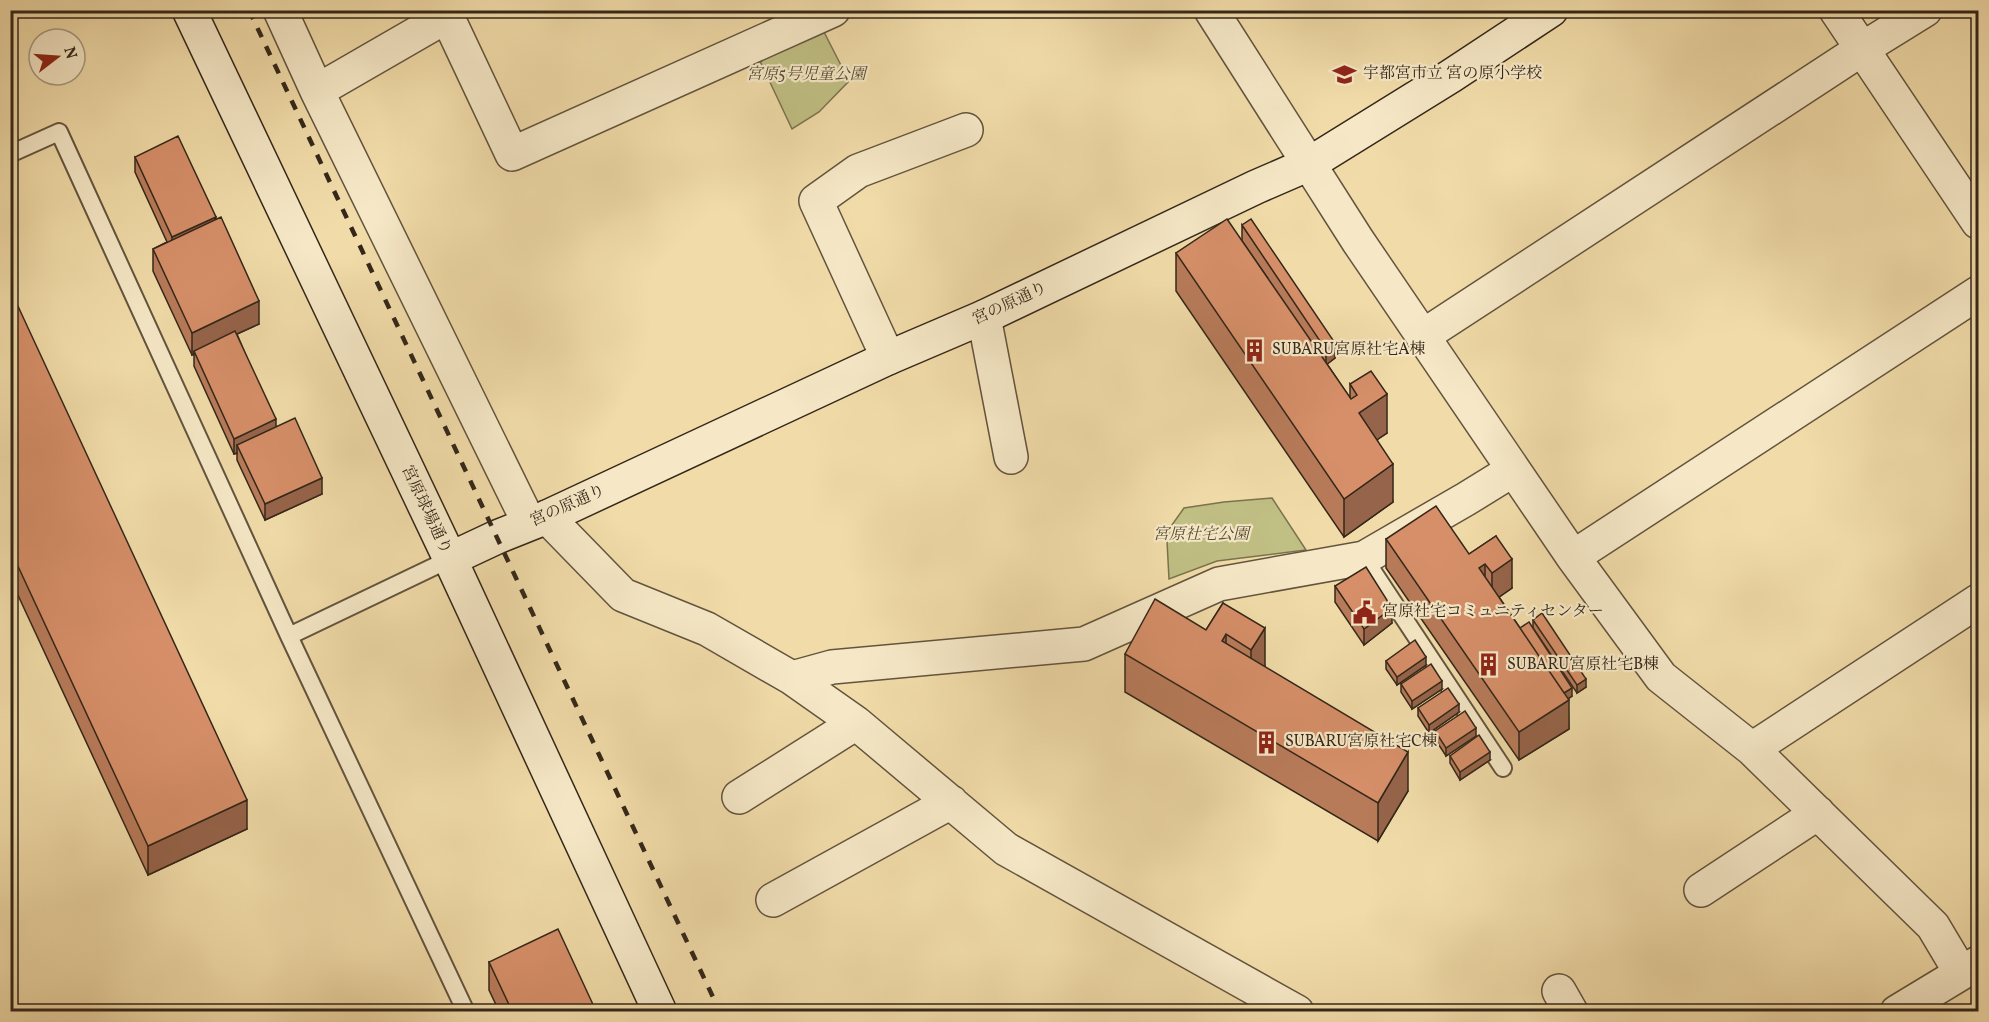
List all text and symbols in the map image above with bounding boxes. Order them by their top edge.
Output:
north arrow [27,27,87,87]
text: N [57,44,82,62]
school or university icon: 宇都宮市立 宮の原小学校 [1332,61,1358,87]
place label: 宇都宮市立 宮の原小学校 [1363,63,1542,85]
park label: 宮原5号児童公園 [746,64,869,86]
street label: 宮の原通り [969,277,1051,331]
building icon: SUBARU宮原社宅A棟 [1241,337,1267,363]
place label: SUBARU宮原社宅A棟 [1272,339,1425,361]
street label: 宮原球場通り [396,462,456,558]
street label: 宮の原通り [527,480,609,532]
park label: 宮原社宅公園 [1153,524,1252,546]
public building icon: 宮原社宅コミュニティセンター [1351,599,1377,625]
place label: 宮原社宅コミュニティセンター [1382,601,1604,623]
building icon: SUBARU宮原社宅B棟 [1476,652,1502,678]
place label: SUBARU宮原社宅B棟 [1507,654,1659,676]
building icon: SUBARU宮原社宅C棟 [1254,729,1280,755]
place label: SUBARU宮原社宅C棟 [1285,731,1438,753]

